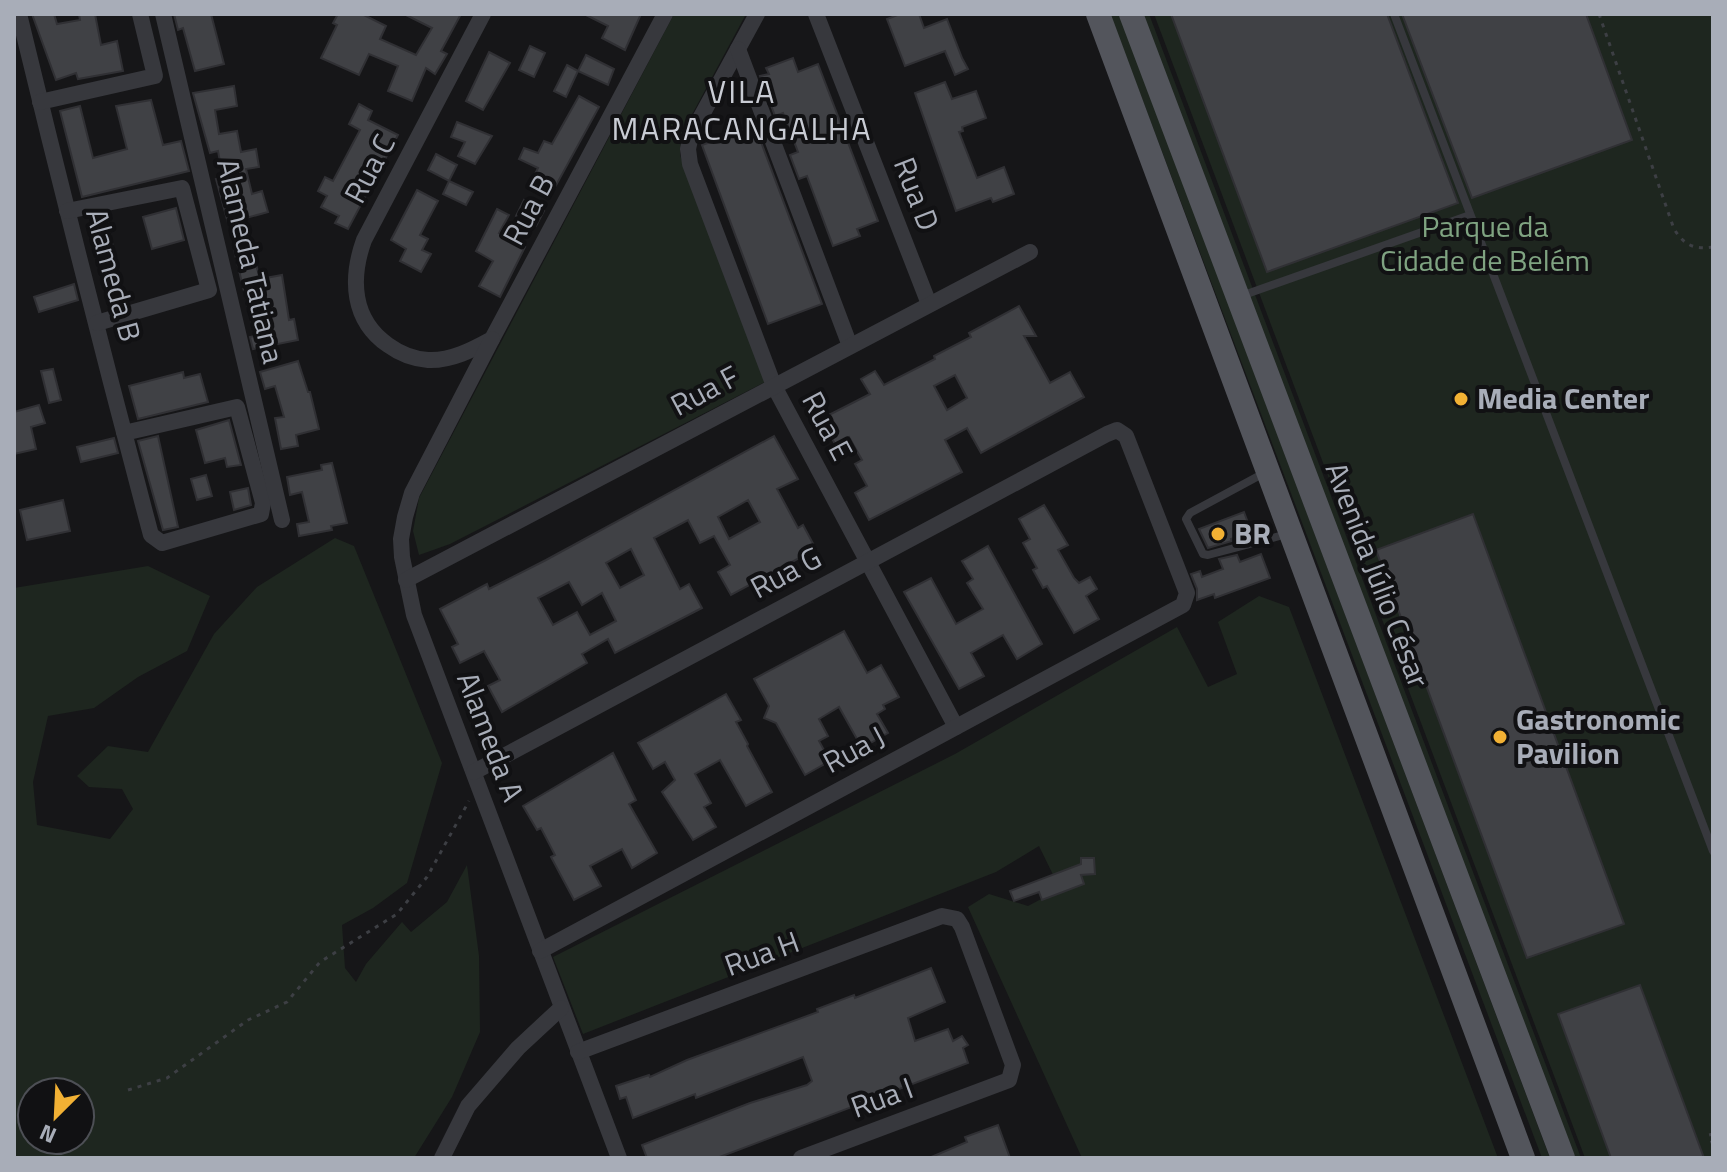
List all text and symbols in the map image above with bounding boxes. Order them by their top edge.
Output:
district label: VILA MARACANGALHA [611,67,873,152]
street label: Rua C [332,126,406,211]
street label: Rua D [882,150,952,237]
street label: Alameda Tatiana [205,154,297,368]
street label: Rua B [490,166,566,253]
street label: Alameda B [74,203,154,346]
park label: Parque da Cidade de Belém [1380,203,1590,283]
street label: Rua F [662,353,747,427]
place label: Media Center [1477,375,1649,421]
street label: Rua E [791,383,865,468]
marker: Media Center [1452,390,1470,408]
street label: Avenida Júlio César [1314,455,1442,694]
place label: BR [1234,510,1271,556]
marker: BR [1209,525,1227,543]
street label: Rua G [742,534,829,610]
street label: Alameda A [445,665,537,808]
place label: Gastronomic Pavilion [1516,696,1681,776]
street label: Rua J [814,714,893,785]
marker: Gastronomic Pavilion [1491,728,1509,746]
street label: Rua H [718,918,805,988]
street label: Rua I [844,1065,919,1130]
north arrow [16,1076,96,1156]
text: N [34,1116,62,1153]

